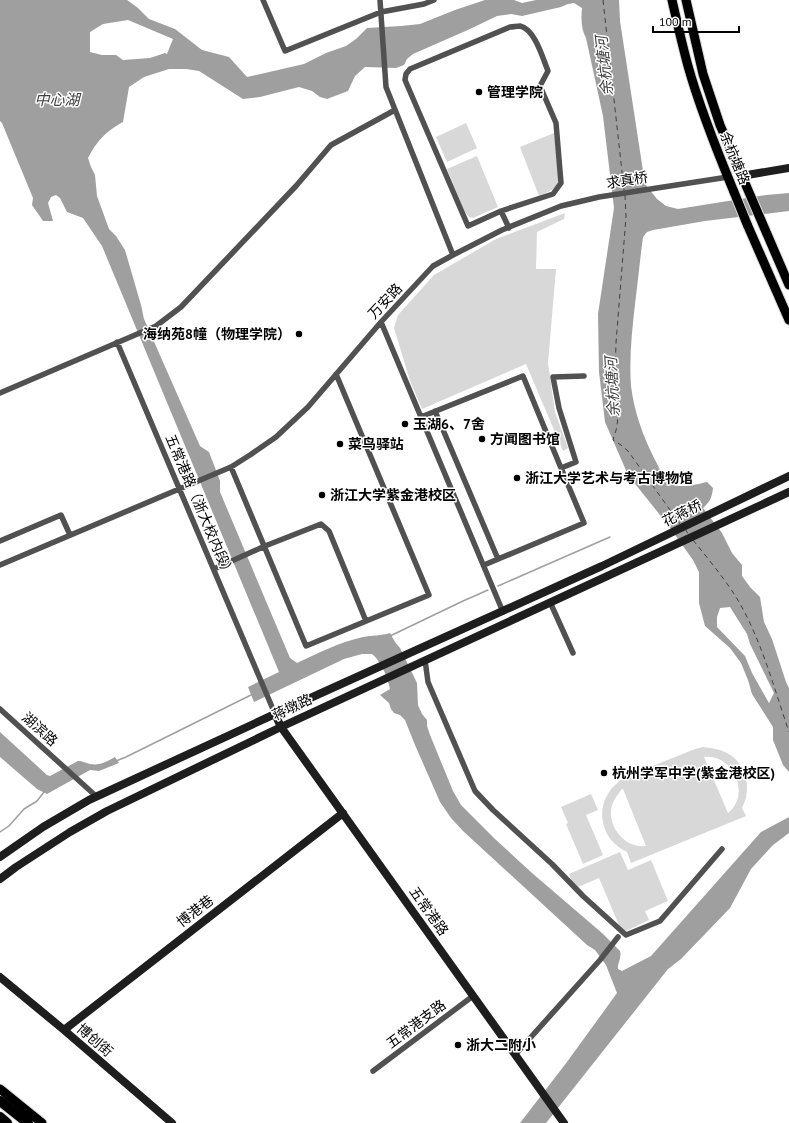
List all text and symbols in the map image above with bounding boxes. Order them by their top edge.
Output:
scale bar [653,8,739,34]
text: 100 m [659,14,692,29]
water label: 余杭塘河 [591,32,617,97]
place label: 管理学院 [487,83,543,101]
marker: 管理学院 [474,87,484,97]
water label: 中心湖 [34,90,81,109]
street label: 余杭塘路 [716,129,754,187]
street label: 求真桥 [605,168,649,192]
street label: 万安路 [364,280,406,322]
place label: 海纳苑8幢（物理学院） [143,325,291,343]
marker: 海纳苑8幢（物理学院） [294,329,304,339]
water label: 余杭塘河 [601,354,623,417]
place label: 玉湖6、7舍 [413,415,485,433]
marker: 玉湖6、7舍 [400,419,410,429]
place label: 方闻图书馆 [490,430,560,448]
street label: 五常港路（浙大校内段） [162,432,238,580]
marker: 方闻图书馆 [477,434,487,444]
place label: 菜鸟驿站 [348,435,404,453]
marker: 菜鸟驿站 [335,439,345,449]
place label: 浙江大学艺术与考古博物馆 [525,469,693,487]
marker: 浙江大学艺术与考古博物馆 [512,473,522,483]
place label: 浙江大学紫金港校区 [330,486,456,504]
marker: 浙江大学紫金港校区 [317,490,327,500]
street label: 花蒋桥 [659,496,705,530]
street label: 蒋墩路 [269,690,315,724]
street label: 湖滨路 [18,708,62,750]
place label: 杭州学军中学(紫金港校区) [612,764,775,782]
marker: 杭州学军中学(紫金港校区) [599,768,609,778]
street label: 五常港路 [406,883,452,939]
street label: 博港巷 [173,891,217,931]
street label: 五常港支路 [383,996,449,1052]
street label: 博创街 [73,1019,117,1061]
place label: 浙大二附小 [466,1036,536,1054]
marker: 浙大二附小 [453,1040,463,1050]

